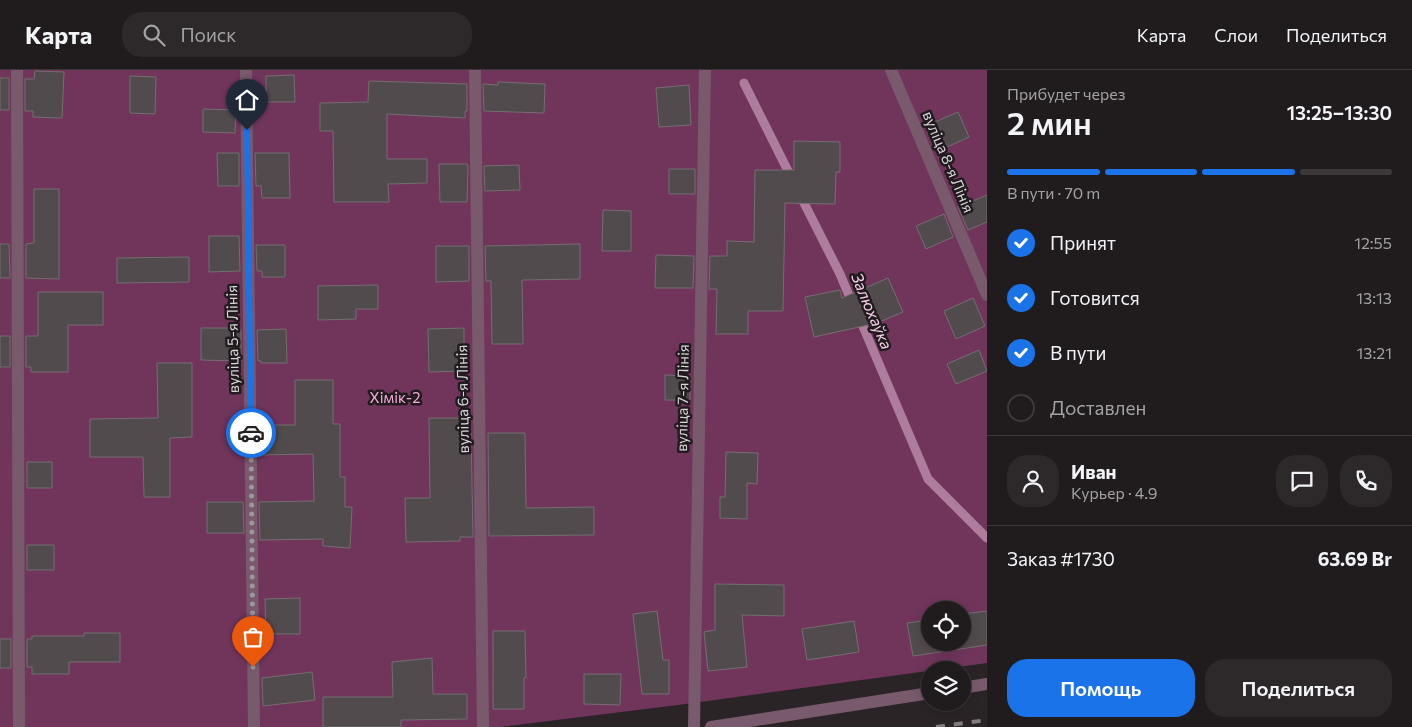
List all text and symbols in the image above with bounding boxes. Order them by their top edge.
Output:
search box [122,12,472,57]
text: Карта [25,20,92,49]
icon: search [140,21,168,49]
text: Поиск [180,23,236,46]
text: Карта [1137,24,1186,46]
text: Слои [1214,24,1258,46]
text: Поделиться [1286,24,1387,46]
pin [226,79,268,130]
text: Прибудет через [1007,84,1126,103]
icon: home [233,86,261,114]
text: 13:25–13:30 [1287,101,1392,124]
text: 2 мин [1007,102,1092,142]
street label: вуліца 8-я Лінія [919,108,978,215]
text: В пути · 70 m [1007,183,1100,202]
icon: check [1007,229,1035,257]
text: Принят [1050,231,1116,254]
text: 12:55 [1354,233,1392,252]
water label: Залюхаўка [848,270,897,352]
icon: check [1007,284,1035,312]
street label: вуліца 5-я Лінія [222,285,242,393]
text: Готовится [1050,286,1140,309]
text: 13:13 [1356,288,1392,307]
icon: check [1007,339,1035,367]
text: В пути [1050,341,1106,364]
text: 13:21 [1357,343,1392,362]
street label: вуліца 7-я Лінія [672,344,692,452]
street label: вуліца 6-я Лінія [452,345,472,454]
park label: Хімік-2 [370,388,420,406]
text: Доставлен [1050,396,1146,419]
courier [226,408,276,458]
icon: car [237,419,265,447]
button: person [1007,455,1059,507]
button: chat [1276,455,1328,507]
button: phone [1340,455,1392,507]
text: Иван [1071,460,1117,483]
text: Курьер · 4.9 [1071,483,1157,502]
text: Заказ #1730 [1007,547,1115,570]
text: 63.69 Br [1318,547,1392,570]
map controls [921,601,971,711]
button: locate [921,601,971,651]
pin [232,616,274,667]
icon: bag [239,623,267,651]
button: Помощь [1007,659,1195,717]
button: Поделиться [1205,659,1392,717]
button: layers [921,661,971,711]

